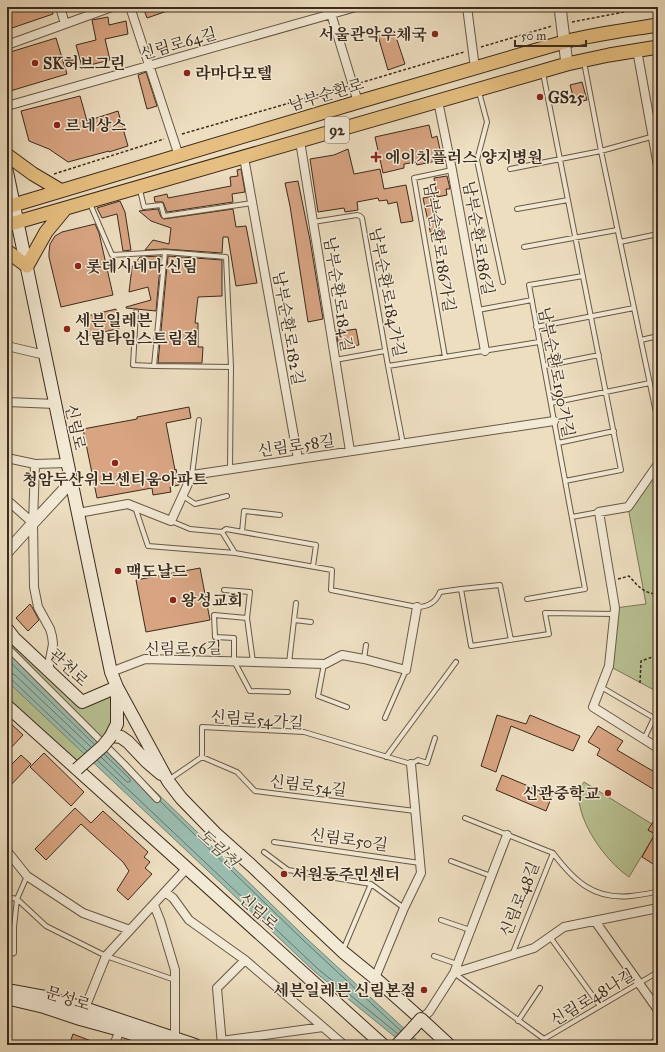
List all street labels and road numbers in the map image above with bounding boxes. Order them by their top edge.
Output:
street label: 신림로64길 [138,23,219,63]
street label: 남부순환로 [286,74,366,115]
road number: 92 [325,117,349,143]
street label: 남부순환로186길 [459,179,498,297]
street label: 남부순환로186가길 [420,181,459,313]
street label: 남부순환로184가길 [366,226,409,359]
street label: 남부순환로184길 [320,235,357,353]
street label: 남부순환로182길 [269,270,308,387]
street label: 남부순환로190가길 [535,305,578,439]
street label: 신림로 [61,402,90,452]
street label: 신림로58길 [256,431,336,460]
street label: 신림로56길 [144,638,222,659]
street label: 관천로 [45,645,92,690]
street label: 신림로54가길 [210,707,304,732]
street label: 신림로54길 [268,771,348,800]
street label: 신림로50길 [309,825,389,854]
street label: 신림로48길 [496,859,543,939]
street label: 신림로 [235,889,283,934]
street label: 신림로48나길 [547,965,638,1030]
street label: 문성로 [43,982,93,1015]

